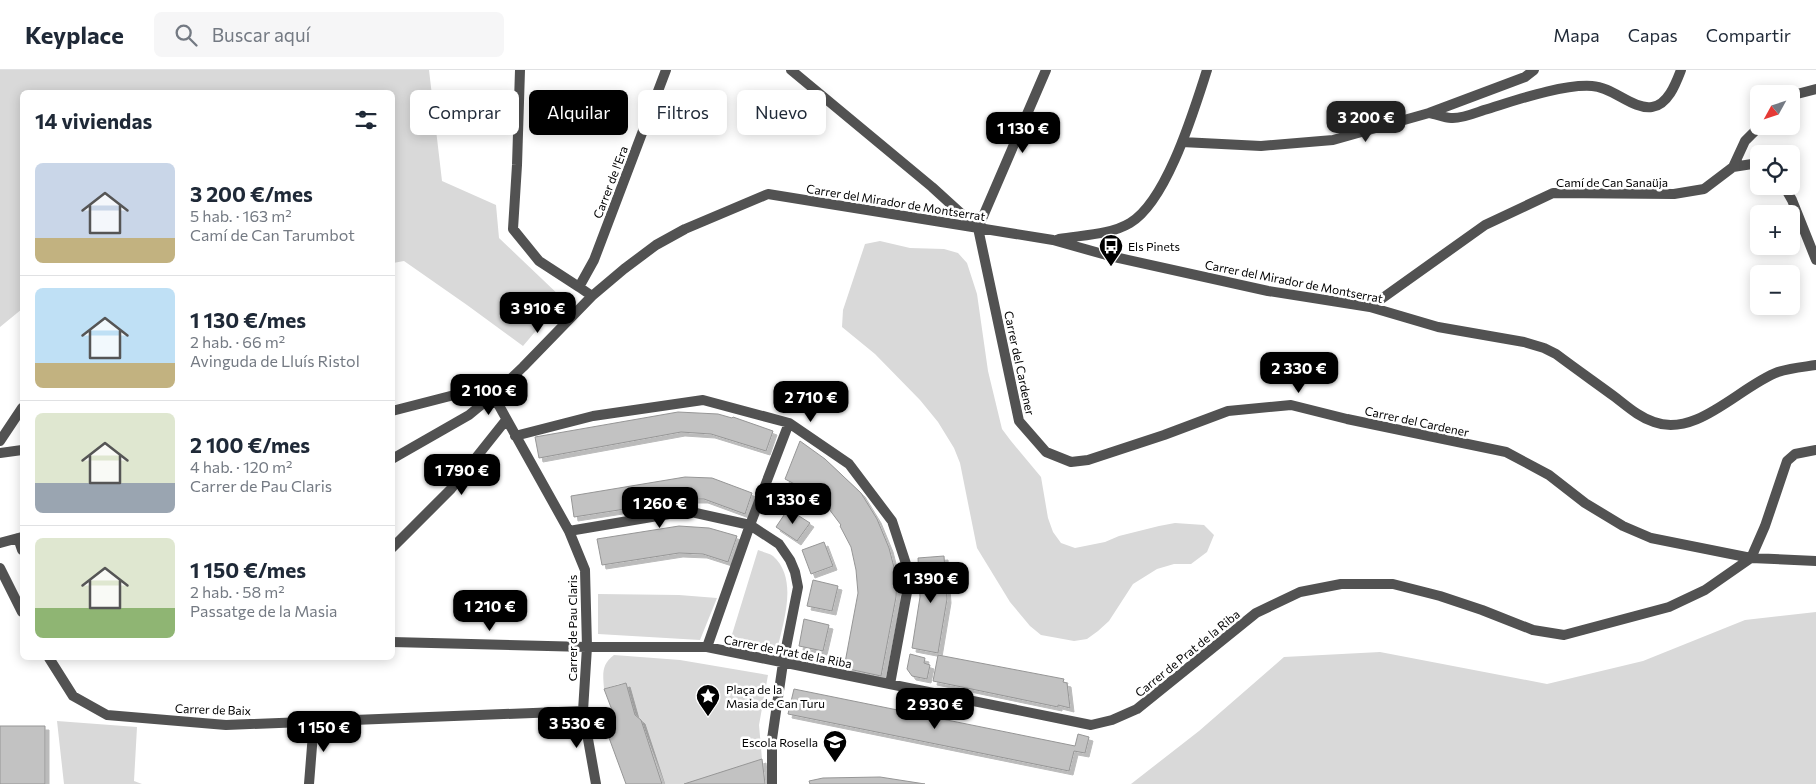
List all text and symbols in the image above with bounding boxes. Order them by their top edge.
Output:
search box [154,12,504,57]
text: Keyplace [25,20,124,49]
icon: search [172,21,200,49]
text: Buscar aquí [212,23,310,46]
text: Mapa [1553,24,1600,46]
text: Capas [1628,24,1678,46]
text: Compartir [1706,24,1791,46]
north arrow [1750,85,1800,135]
map controls [1750,85,1800,315]
chip: Comprar [410,90,519,135]
chip: Alquilar [529,90,628,135]
chip: Filtros [638,90,727,135]
chip: Nuevo [737,90,826,135]
pin: 3 200 € [1320,100,1412,143]
icon: filters [352,106,380,134]
text: 3 200 € [1338,107,1394,126]
text: 14 viviendas [35,108,152,133]
pin: 1 130 € [977,112,1069,154]
text: 1 130 € [997,118,1049,137]
street label: Carrer de l'Era [590,144,630,220]
button: locate [1750,145,1800,195]
street label: Camí de Can Sanaüja [1556,175,1668,189]
text: 3 200 €/mes [190,181,313,206]
street label: Carrer del Mirador de Montserrat [805,181,987,223]
icon: home [75,183,135,243]
button: + [1750,205,1800,255]
text: 5 hab. · 163 m² [190,206,292,225]
text: Camí de Can Tarumbot [190,225,355,244]
bus stop icon: Els Pinets [1098,233,1124,267]
place label: Els Pinets [1128,239,1180,253]
street label: Carrer del Mirador de Montserrat [1204,257,1384,305]
button: − [1750,265,1800,315]
pin: 3 910 € [492,292,584,334]
text: 3 910 € [511,298,565,317]
text: 1 130 €/mes [190,307,306,332]
icon: home [75,308,135,368]
street label: Carrer del Cardener [1002,310,1038,417]
text: 2 hab. · 66 m² [190,332,285,351]
text: Avinguda de Lluís Ristol [190,351,360,370]
pin: 2 330 € [1253,352,1345,394]
text: 2 330 € [1271,358,1327,377]
pin: 2 100 € [443,374,535,416]
text: 2 100 € [462,380,516,399]
pin: 2 710 € [765,380,857,423]
text: 2 710 € [784,387,838,406]
street label: Carrer del Cardener [1364,403,1471,439]
text: 2 100 €/mes [190,432,310,457]
icon: home [75,433,135,493]
pin: 1 790 € [416,454,508,496]
text: 4 hab. · 120 m² [190,457,293,476]
text: 1 790 € [435,460,489,479]
text: Carrer de Pau Claris [190,476,332,495]
pin: 1 330 € [747,482,839,525]
pin: 1 260 € [614,486,706,529]
text: 1 330 € [766,489,820,508]
text: 1 260 € [633,493,687,512]
text: 1 150 €/mes [190,557,306,582]
icon: home [75,558,135,618]
pin: 1 390 € [885,562,977,604]
text: 1 390 € [904,568,958,587]
street label: Carrer de Pau Claris [565,575,579,681]
text: 2 hab. · 58 m² [190,582,285,601]
pin: 1 210 € [444,590,536,632]
text: 1 210 € [464,596,516,615]
text: Passatge de la Masia [190,601,337,620]
street label: Carrer de Prat de la Riba [1132,607,1242,699]
street label: Carrer de Prat de la Riba [723,632,853,670]
place label: Plaça de la Masia de Can Turu [726,682,825,710]
place icon: Plaça de la Masia de Can Turu [695,683,721,717]
pin: 2 930 € [889,688,981,730]
text: 2 930 € [907,694,963,713]
street label: Carrer de Baix [175,701,252,717]
pin: 3 530 € [531,706,623,749]
pin: 1 150 € [278,710,370,753]
text: 3 530 € [549,713,605,732]
text: 1 150 € [298,717,350,736]
school or university icon: Escola Rosella [822,729,848,763]
place label: Escola Rosella [742,735,818,749]

